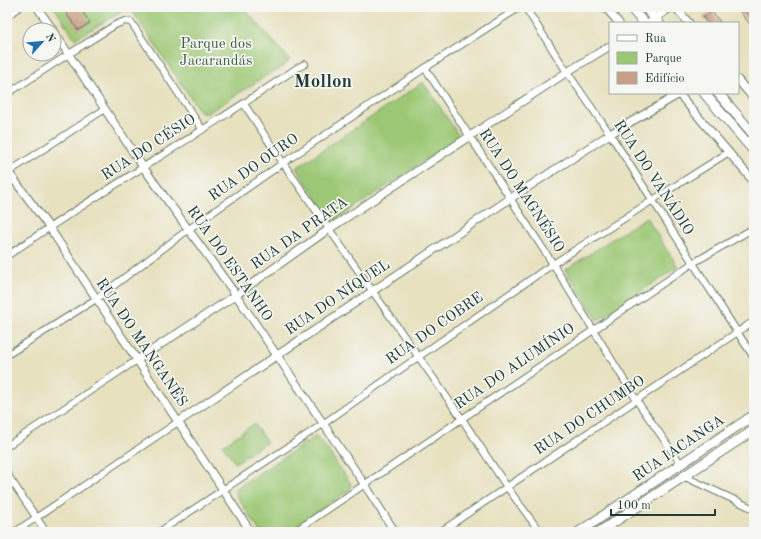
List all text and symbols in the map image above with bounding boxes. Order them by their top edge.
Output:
north arrow [22,22,62,62]
legend [609,22,739,94]
text: N [43,32,57,45]
text: Rua [645,33,666,45]
park label: Parque dos Jacarandás [180,37,252,69]
text: Parque [645,53,682,65]
district label: Mollon [294,73,352,92]
text: Edifício [645,73,684,85]
street label: RUA DO CÉSIO [98,110,199,184]
street label: RUA DO VANÁDIO [610,116,698,238]
street label: RUA DO MAGNÉSIO [475,125,569,256]
street label: RUA DO OURO [206,132,302,204]
street label: RUA DA PRATA [249,195,352,273]
street label: RUA DO ESTANHO [184,204,274,324]
street label: RUA DO NÍQUEL [281,255,393,338]
street label: RUA DO MANGANÊS [93,274,192,410]
street label: RUA DO COBRE [384,290,486,368]
street label: RUA DO ALUMÍNIO [451,319,578,413]
street label: RUA DO CHUMBO [532,374,648,458]
street label: RUA IACANGA [631,413,728,485]
scale bar [611,491,715,517]
text: 100 m [617,500,651,512]

